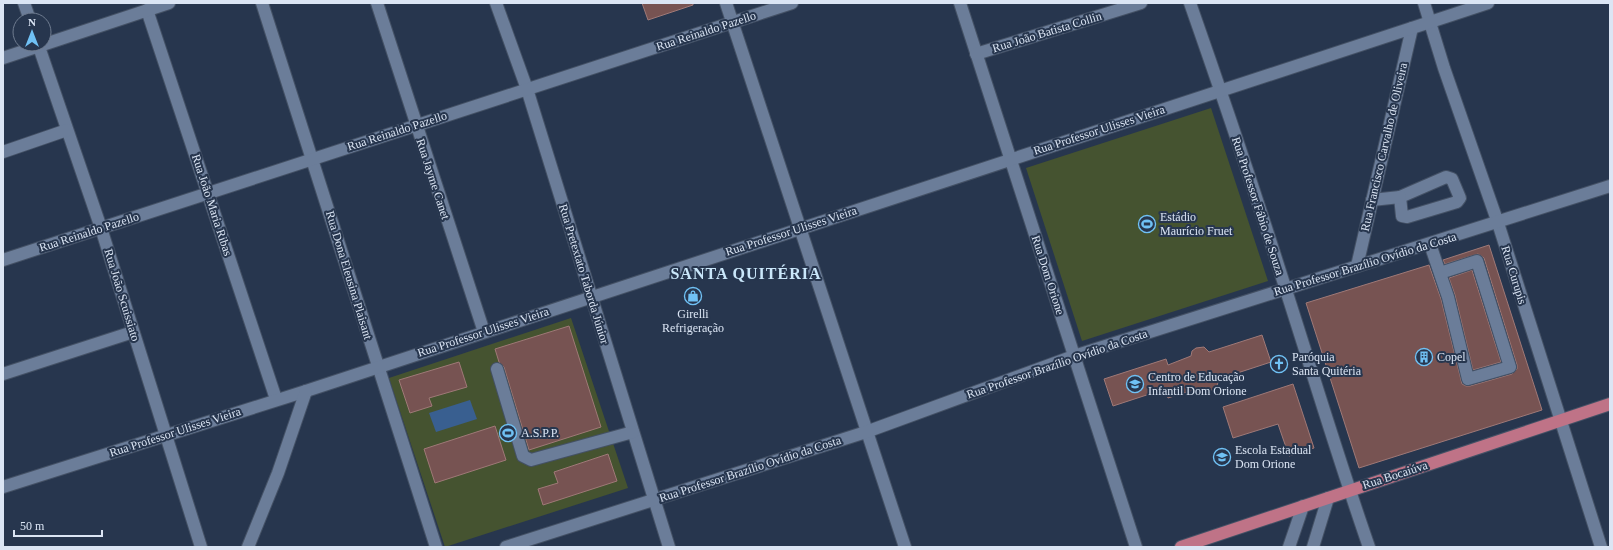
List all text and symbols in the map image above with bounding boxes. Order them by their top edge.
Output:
street label: Rua Reinaldo Pazello [654,8,758,54]
street label: Rua João Batista Collin [991,9,1103,55]
north arrow [12,12,52,52]
text: N [28,16,36,28]
street label: Rua Francisco Carvalho de Oliveira [1358,61,1410,233]
street label: Rua Professor Ulisses Vieira [1032,102,1167,158]
street label: Rua Reinaldo Pazello [345,108,449,154]
street label: Rua Professor Fábio de Souza [1229,135,1287,278]
street label: Rua Jayme Canet [413,137,453,222]
street label: Rua João Maria Ribas [189,152,235,258]
street label: Rua Pretextato Taborda Júnior [556,202,612,346]
street label: Rua Professor Ulisses Vieira [724,203,859,259]
street label: Rua Reinaldo Pazello [37,209,141,255]
street label: Rua Dona Eleusina Plaisant [323,209,375,342]
place label: Estádio Maurício Fruet [1160,210,1233,238]
sports icon: Estádio Maurício Fruet [1137,214,1157,234]
street label: Rua Professor Brazílio Ovídio da Costa [1272,229,1459,299]
street label: Rua Dom Orione [1029,234,1067,316]
street label: Rua Curupis [1498,244,1530,306]
street label: Rua João Scuissiato [101,247,143,343]
district label: SANTA QUITÉRIA [670,264,822,282]
shop icon: Girelli Refrigeração [683,286,703,306]
street label: Rua Professor Ulisses Vieira [416,304,551,360]
place label: Girelli Refrigeração [662,307,724,335]
street label: Rua Professor Brazílio Ovídio da Costa [965,326,1150,402]
building icon: Copel [1414,347,1434,367]
place label: Paróquia Santa Quitéria [1292,350,1362,378]
place label: Copel [1437,350,1466,364]
church icon: Paróquia Santa Quitéria [1269,354,1289,374]
place label: Centro de Educação Infantil Dom Orione [1148,370,1247,398]
school or university icon: Centro de Educação Infantil Dom Orione [1125,374,1145,394]
street label: Rua Professor Ulisses Vieira [108,404,243,460]
sports icon: A.S.P.P. [498,423,518,443]
place label: A.S.P.P. [521,426,559,440]
street label: Rua Professor Brazílio Ovídio da Costa [657,433,843,505]
place label: Escola Estadual Dom Orione [1235,443,1312,471]
school or university icon: Escola Estadual Dom Orione [1212,447,1232,467]
street label: Rua Bocaiúva [1361,458,1430,492]
scale bar [14,512,102,538]
text: 50 m [20,519,45,533]

